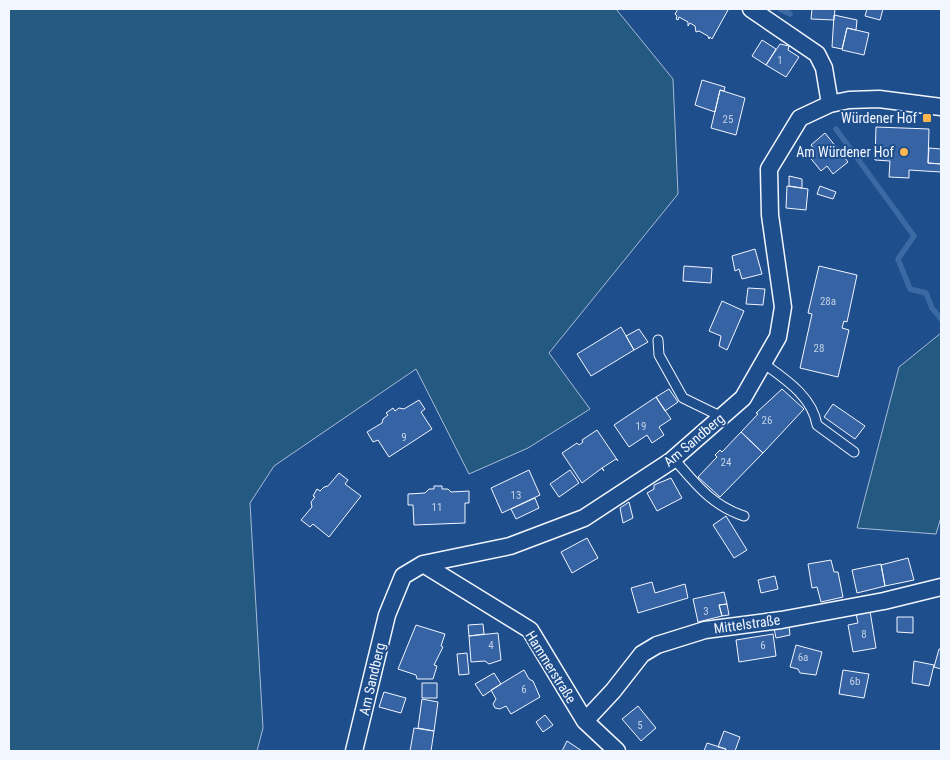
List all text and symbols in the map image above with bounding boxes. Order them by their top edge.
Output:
house number: 1 [777,54,783,67]
place label: Würdener Hof [841,110,918,126]
marker: Würdener Hof [921,112,933,124]
house number: 25 [723,113,733,126]
place label: Am Würdener Hof [796,144,895,160]
marker: Am Würdener Hof [898,146,910,158]
house number: 28a [820,295,836,308]
house number: 28 [814,342,824,355]
street label: Am Sandberg [661,410,727,470]
house number: 26 [762,414,772,427]
house number: 19 [636,420,646,433]
house number: 9 [401,431,407,444]
house number: 24 [721,456,732,469]
house number: 13 [511,489,521,502]
house number: 11 [432,501,442,514]
house number: 3 [703,605,709,618]
street label: Mittelstraße [713,611,782,637]
street label: Hammerstraße [522,628,580,707]
house number: 8 [861,628,867,641]
house number: 4 [488,639,494,652]
house number: 6 [760,639,766,652]
street label: Am Sandberg [356,641,388,717]
house number: 6a [798,651,808,664]
house number: 6b [850,675,860,688]
house number: 6 [521,683,527,696]
house number: 5 [637,719,643,732]

